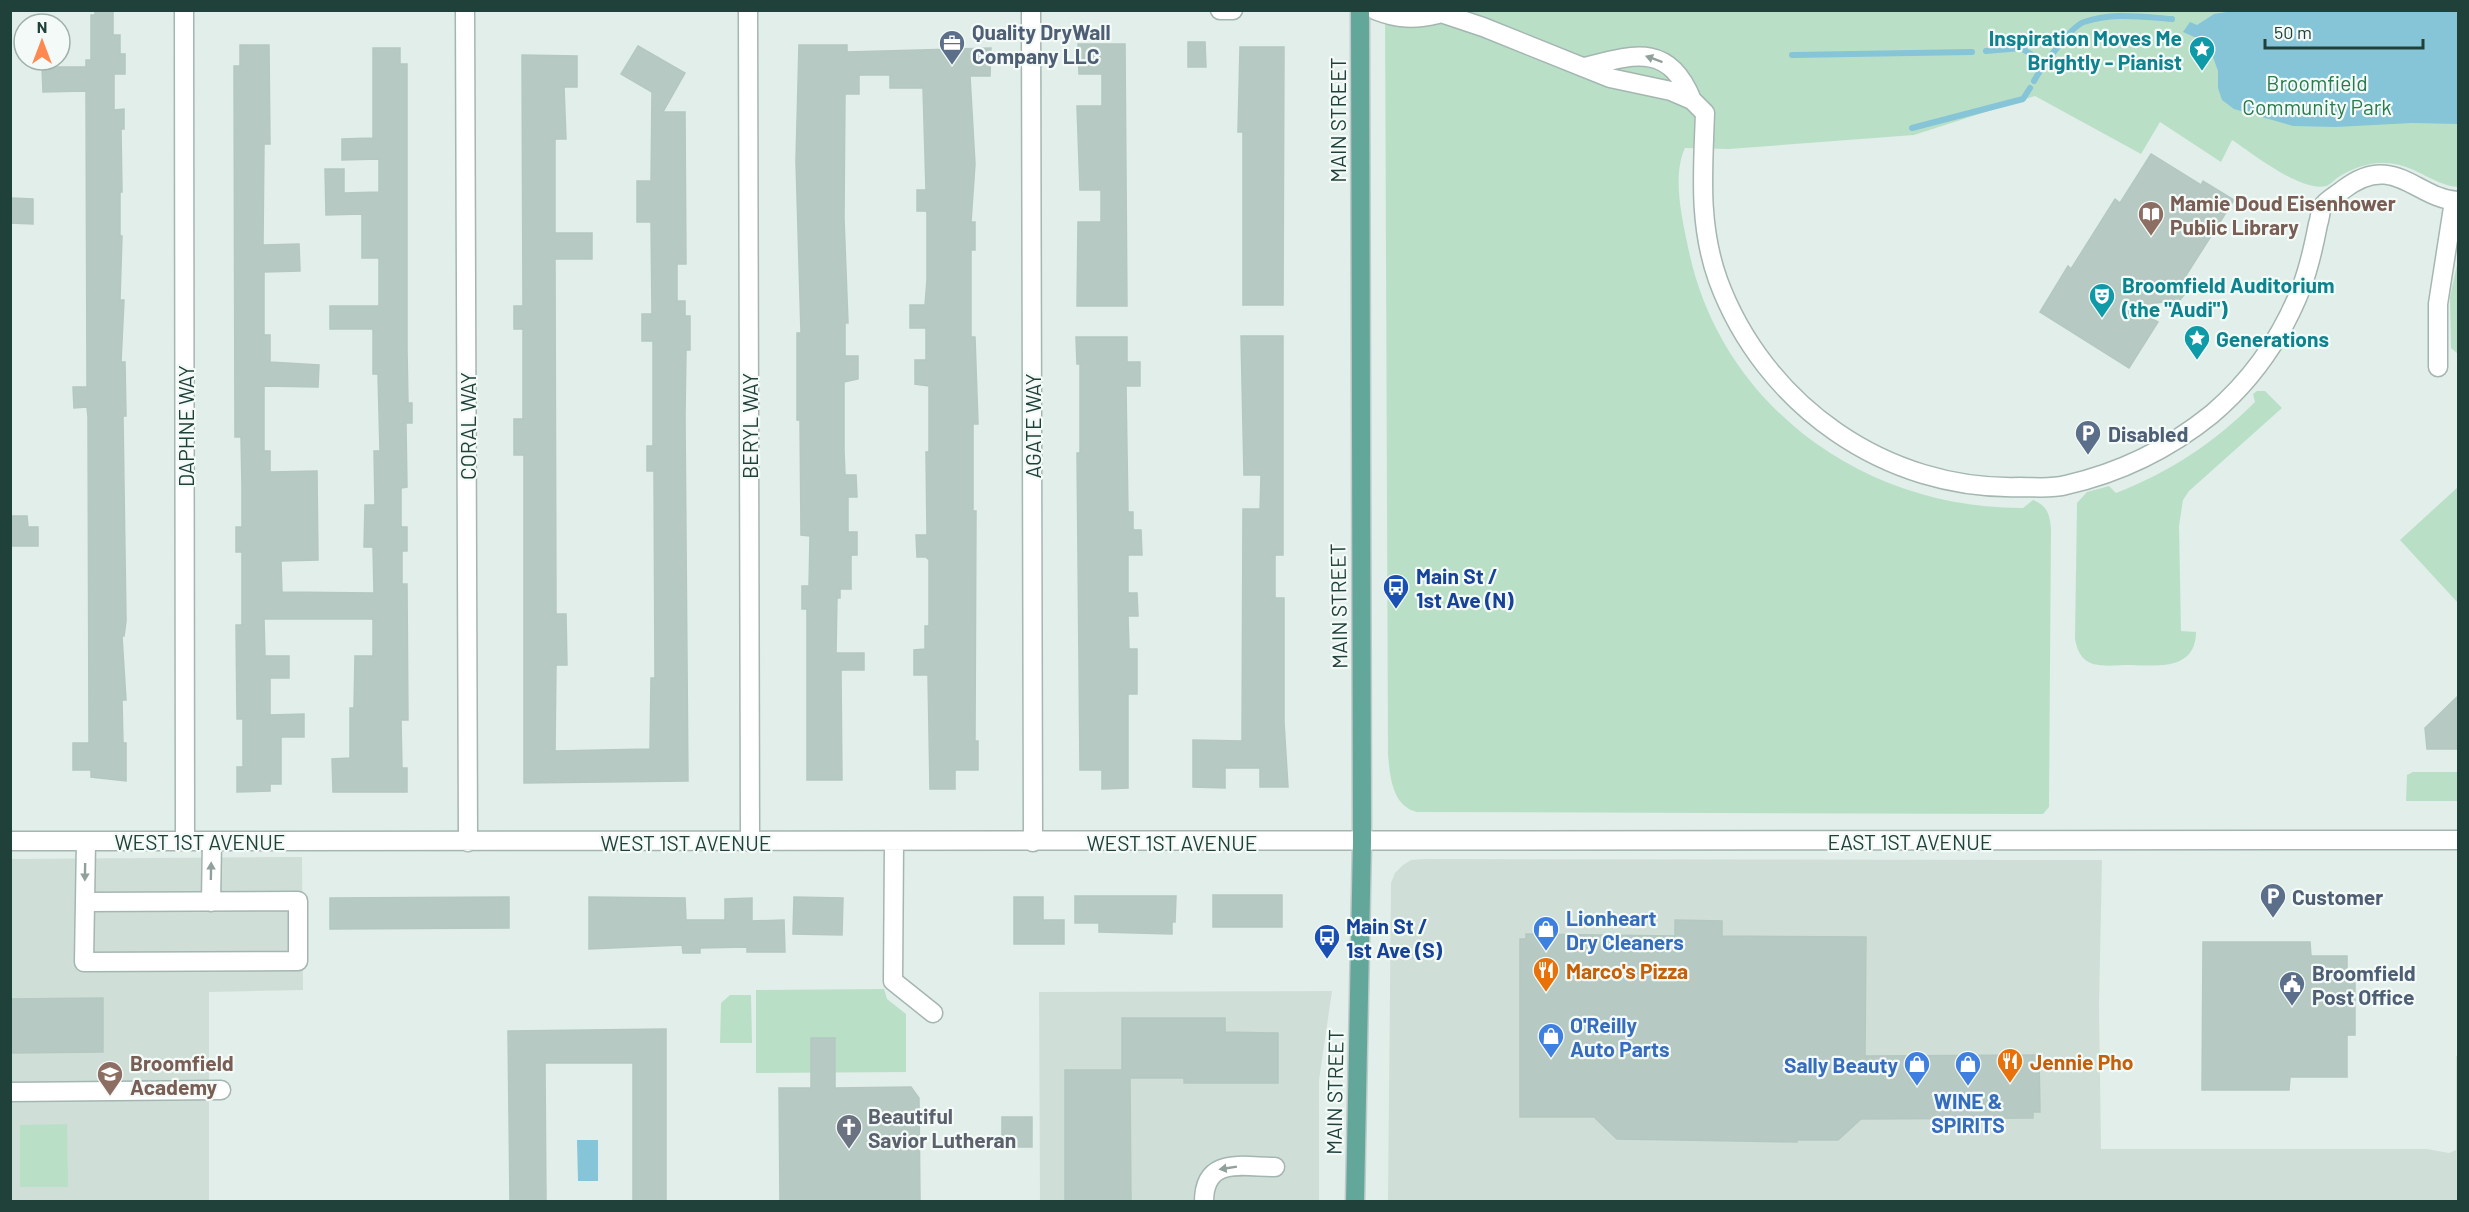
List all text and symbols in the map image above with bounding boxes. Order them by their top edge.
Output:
north arrow [12,12,72,72]
scale bar [2265,12,2422,50]
text: N [37,17,47,36]
place label: Quality DryWall Company LLC [972,19,1111,68]
text: 50 m [2274,21,2312,43]
place label: Inspiration Moves Me Brightly - Pianist [1989,25,2182,74]
office icon: Quality DryWall Company LLC [937,28,967,66]
place icon: Inspiration Moves Me Brightly - Pianist [2187,34,2217,72]
one-way arrow [1645,54,1663,64]
street label: MAIN STREET [1325,57,1350,183]
park label: Broomfield Community Park [2242,70,2392,119]
place label: Mamie Doud Eisenhower Public Library [2170,190,2396,239]
library icon: Mamie Doud Eisenhower Public Library [2136,199,2166,237]
place label: Broomfield Auditorium (the "Audi") [2121,272,2335,321]
theatre icon: Broomfield Auditorium (the "Audi") [2087,281,2117,319]
place icon: Generations [2182,323,2212,361]
place label: Generations [2216,326,2329,351]
street label: DAPHNE WAY [173,365,198,487]
street label: CORAL WAY [455,372,480,480]
street label: BERYL WAY [737,373,762,479]
street label: AGATE WAY [1020,373,1045,479]
parking icon: Disabled [2073,418,2103,456]
place label: Disabled [2108,421,2188,446]
street label: MAIN STREET [1324,543,1352,669]
place label: Main St / 1st Ave (N) [1416,563,1514,612]
bus stop icon: Main St / 1st Ave (N) [1381,572,1411,610]
street label: WEST 1ST AVENUE [114,829,286,854]
street label: EAST 1ST AVENUE [1827,829,1993,854]
street label: WEST 1ST AVENUE [600,830,772,855]
street label: WEST 1ST AVENUE [1086,830,1258,855]
one-way arrow [80,862,90,881]
one-way arrow [206,862,216,881]
parking icon: Customer [2258,881,2288,919]
place label: Customer [2292,884,2383,909]
place label: Lionheart Dry Cleaners [1566,905,1684,954]
place label: Main St / 1st Ave (S) [1346,913,1443,962]
shop icon: Lionheart Dry Cleaners [1531,914,1561,952]
bus stop icon: Main St / 1st Ave (S) [1312,922,1342,960]
restaurant icon: Marco's Pizza [1531,955,1561,993]
place label: Marco's Pizza [1566,958,1688,983]
place label: Broomfield Post Office [2312,960,2416,1009]
public building icon: Broomfield Post Office [2277,969,2307,1007]
place label: O'Reilly Auto Parts [1570,1012,1669,1061]
shop icon: O'Reilly Auto Parts [1536,1021,1566,1059]
street label: MAIN STREET [1320,1029,1348,1155]
restaurant icon: Jennie Pho [1995,1046,2025,1084]
shop icon: Sally Beauty [1902,1049,1932,1087]
shop icon: WINE & SPIRITS [1953,1049,1983,1087]
place label: Jennie Pho [2030,1049,2133,1074]
place label: Broomfield Academy [130,1050,234,1099]
place label: Sally Beauty [1784,1052,1898,1077]
school or university icon: Broomfield Academy [95,1059,125,1097]
place label: WINE & SPIRITS [1931,1088,2005,1137]
place label: Beautiful Savior Lutheran [868,1103,1016,1152]
church icon: Beautiful Savior Lutheran [834,1112,864,1150]
one-way arrow [1218,1164,1237,1173]

